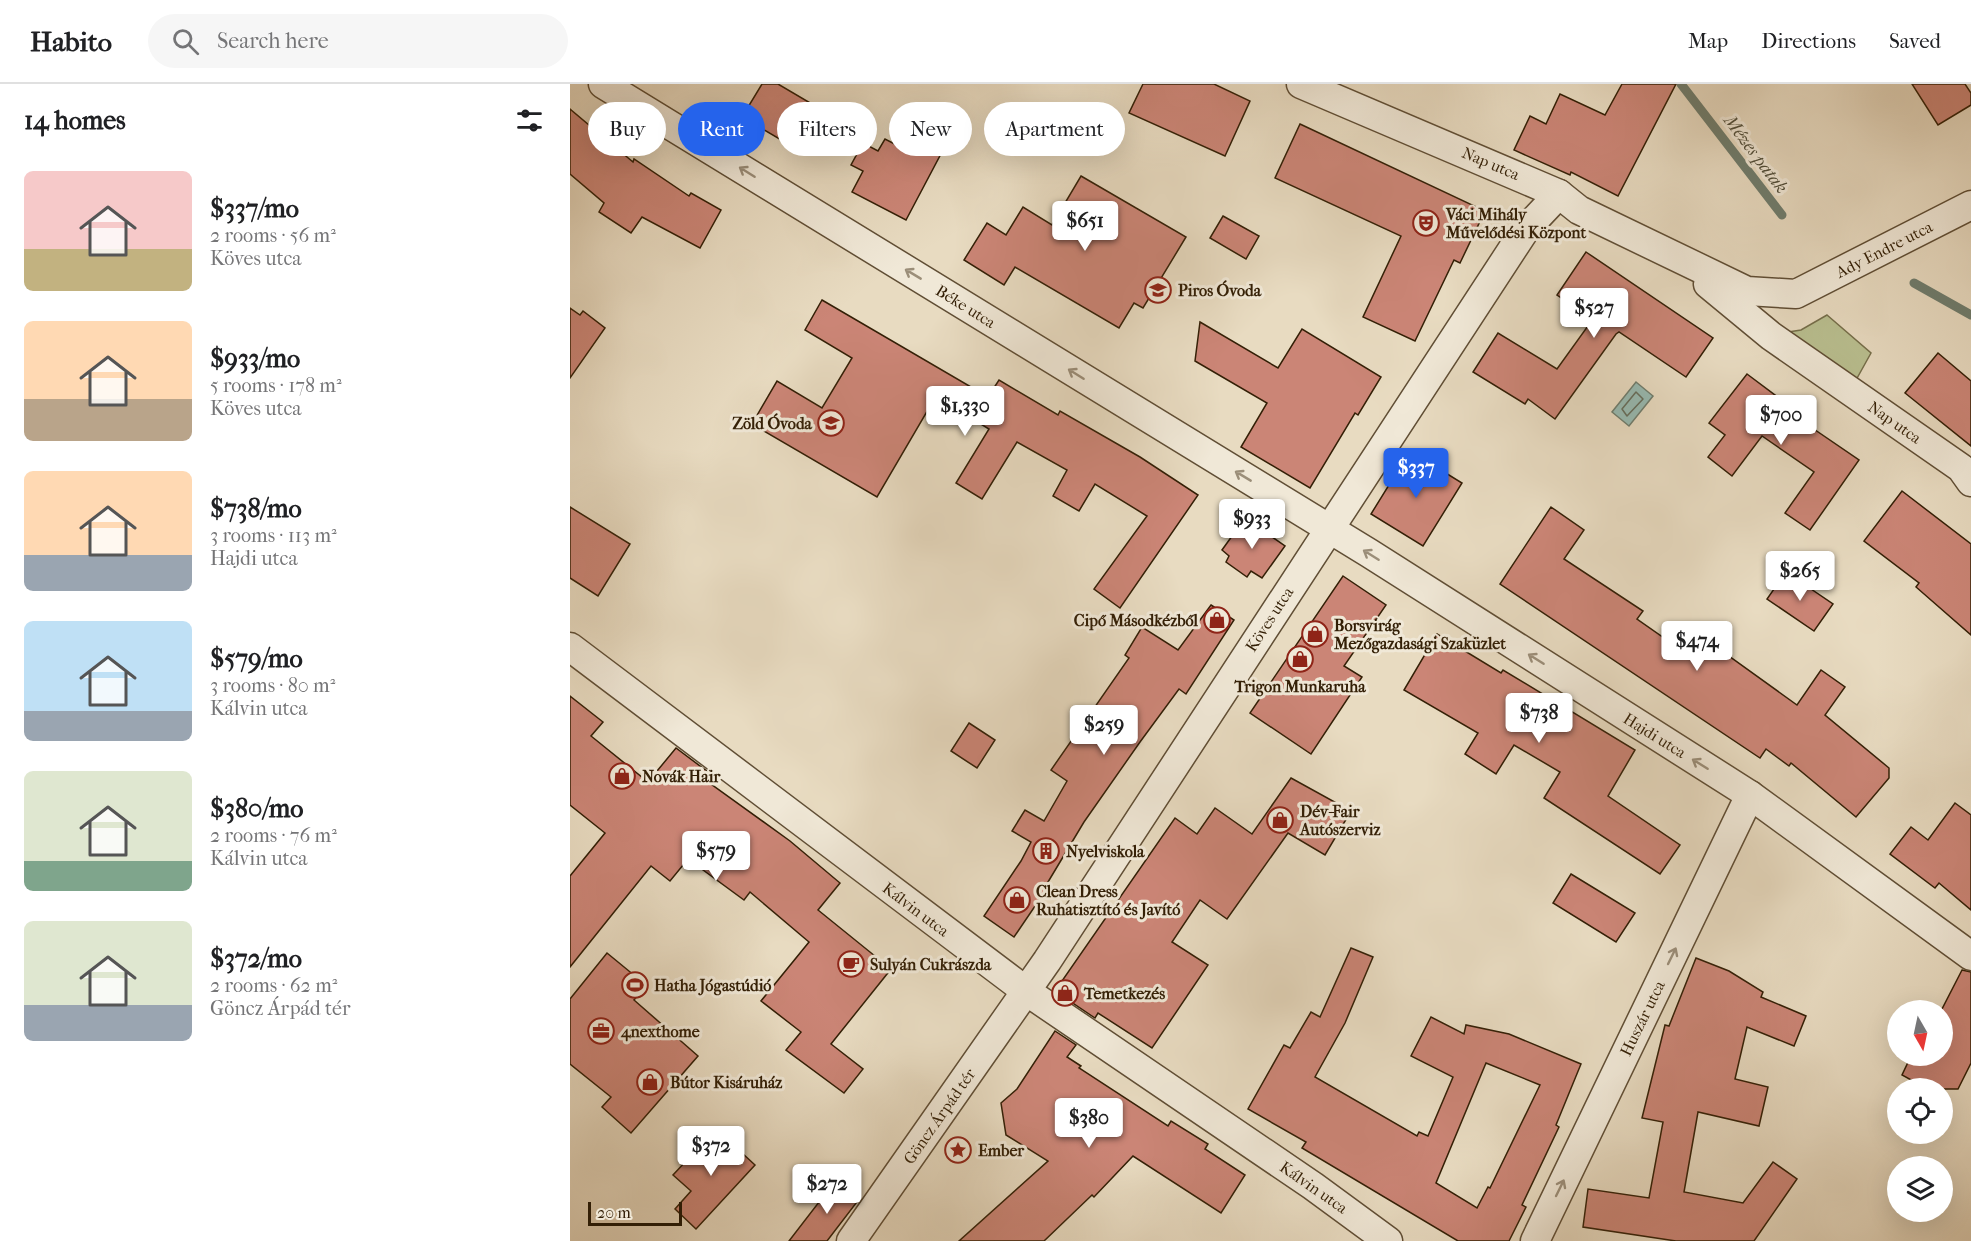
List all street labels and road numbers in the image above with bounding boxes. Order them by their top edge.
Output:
street label: Nap utca [1459,143,1523,184]
street label: Ady Endre utca [1832,217,1936,282]
street label: Béke utca [932,281,1000,332]
street label: Nap utca [1864,397,1925,448]
street label: Köves utca [1241,583,1298,655]
street label: Hajdi utca [1620,709,1690,762]
street label: Kálvin utca [879,878,953,941]
street label: Huszár utca [1616,977,1669,1059]
street label: Göncz Árpád tér [899,1064,980,1168]
street label: Kálvin utca [1276,1157,1352,1218]

